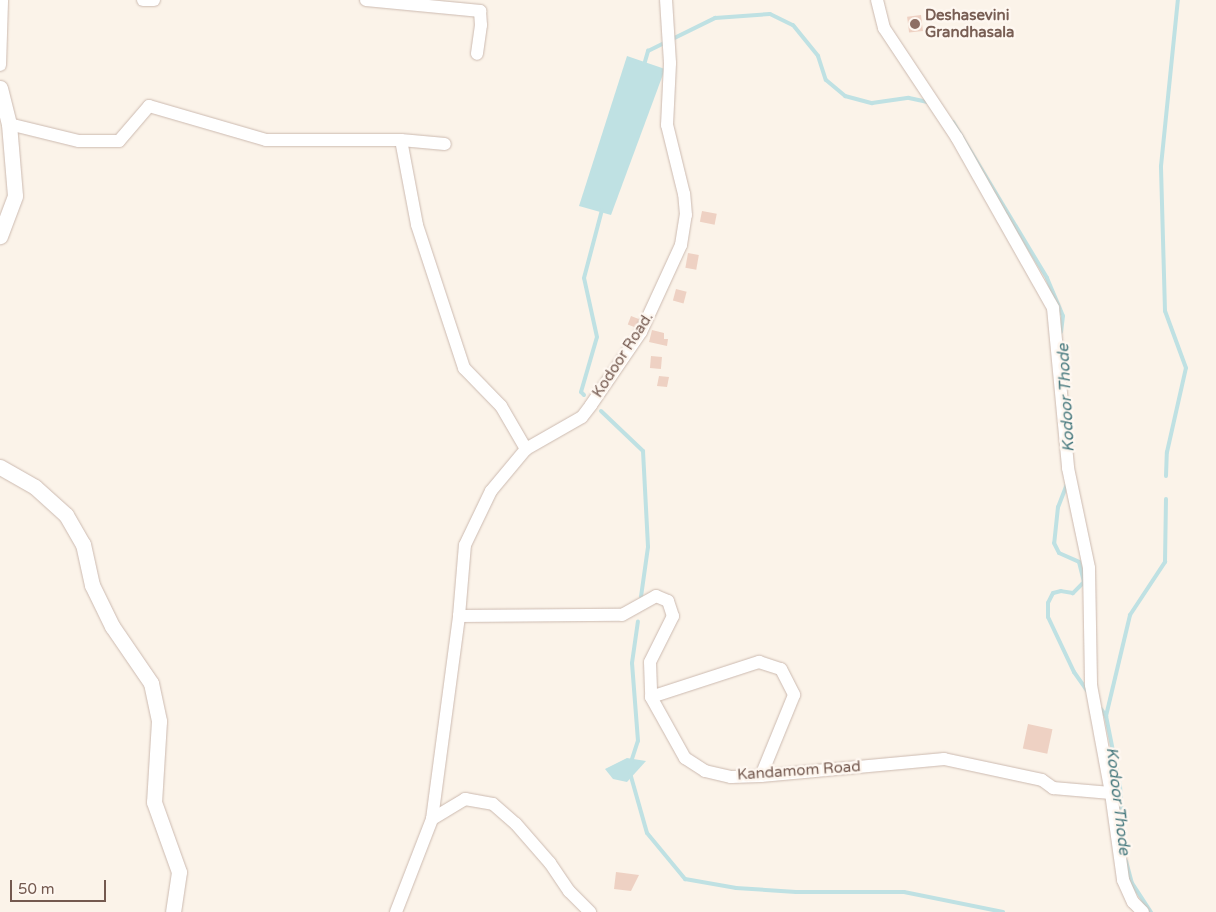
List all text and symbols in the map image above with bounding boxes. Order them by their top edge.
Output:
place label: Deshasevini Grandhasala [925,6,1014,41]
marker: Deshasevini Grandhasala [909,18,921,30]
street label: Kodoor Road. [589,309,657,401]
water label: Kodoor Thode [1054,343,1078,453]
water label: Kodoor Thode [1102,746,1134,856]
street label: Kandamom Road [737,758,861,784]
scale bar [12,870,109,902]
text: 50 m [18,880,55,898]

